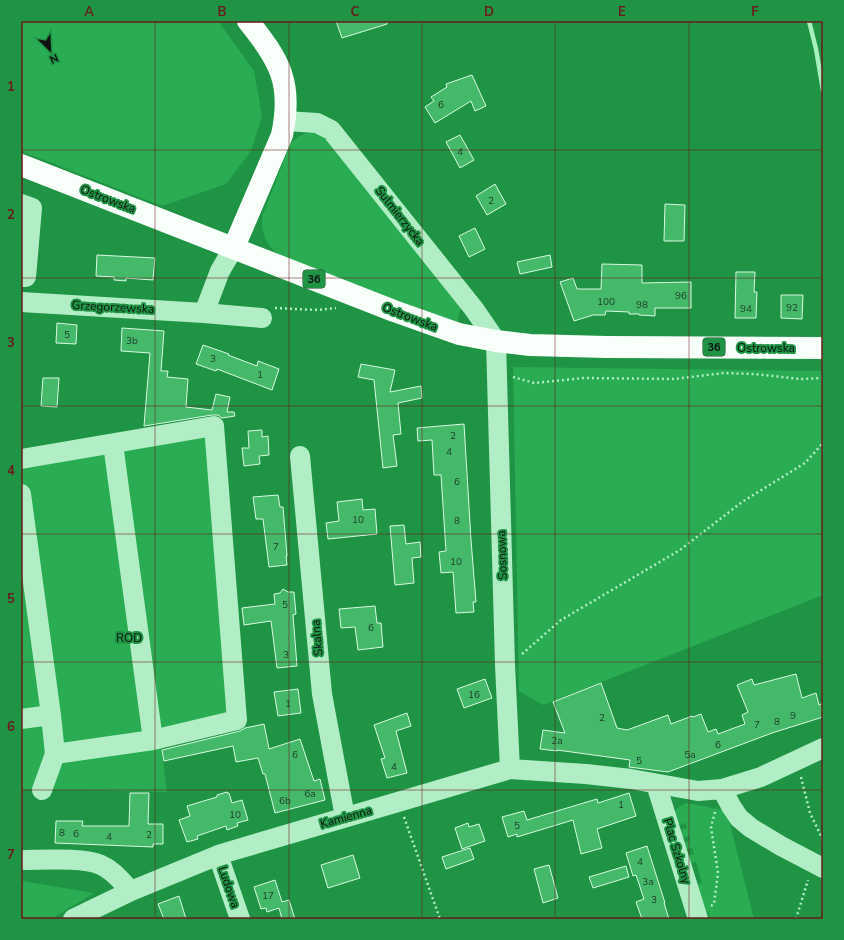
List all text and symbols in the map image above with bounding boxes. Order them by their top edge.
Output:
text: A [84,3,94,21]
text: B [218,3,227,21]
text: C [351,3,360,21]
text: D [484,3,494,21]
text: E [618,3,626,21]
text: F [751,3,759,21]
north arrow [30,30,70,70]
text: N [47,50,61,67]
text: 1 [7,78,15,96]
house number: 6 [438,98,444,112]
house number: 4 [457,145,463,159]
street label: Ostrowska [78,181,138,217]
street label: Sulmierzycka [372,183,428,249]
house number: 2 [488,194,494,208]
text: 2 [7,206,15,224]
road number: 36 [303,270,325,288]
house number: 96 [675,289,687,303]
house number: 100 [597,295,615,309]
street label: Grzegorzewska [71,297,155,317]
house number: 98 [636,298,648,312]
street label: Ostrowska [380,299,440,335]
house number: 92 [786,301,798,315]
house number: 94 [740,302,752,316]
house number: 5 [64,328,70,342]
text: 3 [7,334,15,352]
house number: 3b [126,334,138,348]
road number: 36 [703,338,725,356]
street label: Ostrowska [737,340,795,356]
house number: 3 [210,352,216,366]
house number: 1 [257,368,263,382]
house number: 2 [450,429,456,443]
house number: 4 [446,445,452,459]
text: 4 [7,462,15,480]
house number: 6 [454,475,460,489]
house number: 10 [352,513,364,527]
house number: 8 [454,514,460,528]
street label: Sosnowa [493,530,511,580]
house number: 7 [273,540,279,554]
house number: 10 [450,555,462,569]
text: 5 [7,590,15,608]
house number: 5 [282,598,288,612]
street label: Skalna [307,619,327,657]
house number: 6 [368,621,374,635]
park label: ROD [116,630,142,646]
house number: 3 [283,648,289,662]
house number: 16 [468,688,480,702]
house number: 1 [285,697,291,711]
house number: 9 [790,709,796,723]
house number: 2 [599,711,605,725]
house number: 8 [774,715,780,729]
text: 6 [7,718,15,736]
house number: 7 [754,718,760,732]
house number: 2a [551,734,563,748]
house number: 6 [715,738,721,752]
house number: 6 [292,748,298,762]
house number: 5a [684,748,696,762]
house number: 5 [636,754,642,768]
house number: 4 [391,760,397,774]
house number: 6a [304,787,316,801]
house number: 6b [279,794,291,808]
house number: 1 [618,798,624,812]
street label: Kamienna [318,802,374,832]
house number: 10 [229,808,241,822]
street label: Plac Szkolny [659,816,695,887]
house number: 5 [514,819,520,833]
house number: 8 [59,826,65,840]
house number: 6 [73,827,79,841]
house number: 2 [146,828,152,842]
house number: 4 [106,830,112,844]
text: 7 [7,846,15,864]
house number: 4 [637,855,643,869]
street label: Ludowa [214,864,244,910]
house number: 3a [642,875,654,889]
house number: 17 [262,889,274,903]
house number: 3 [651,893,657,907]

